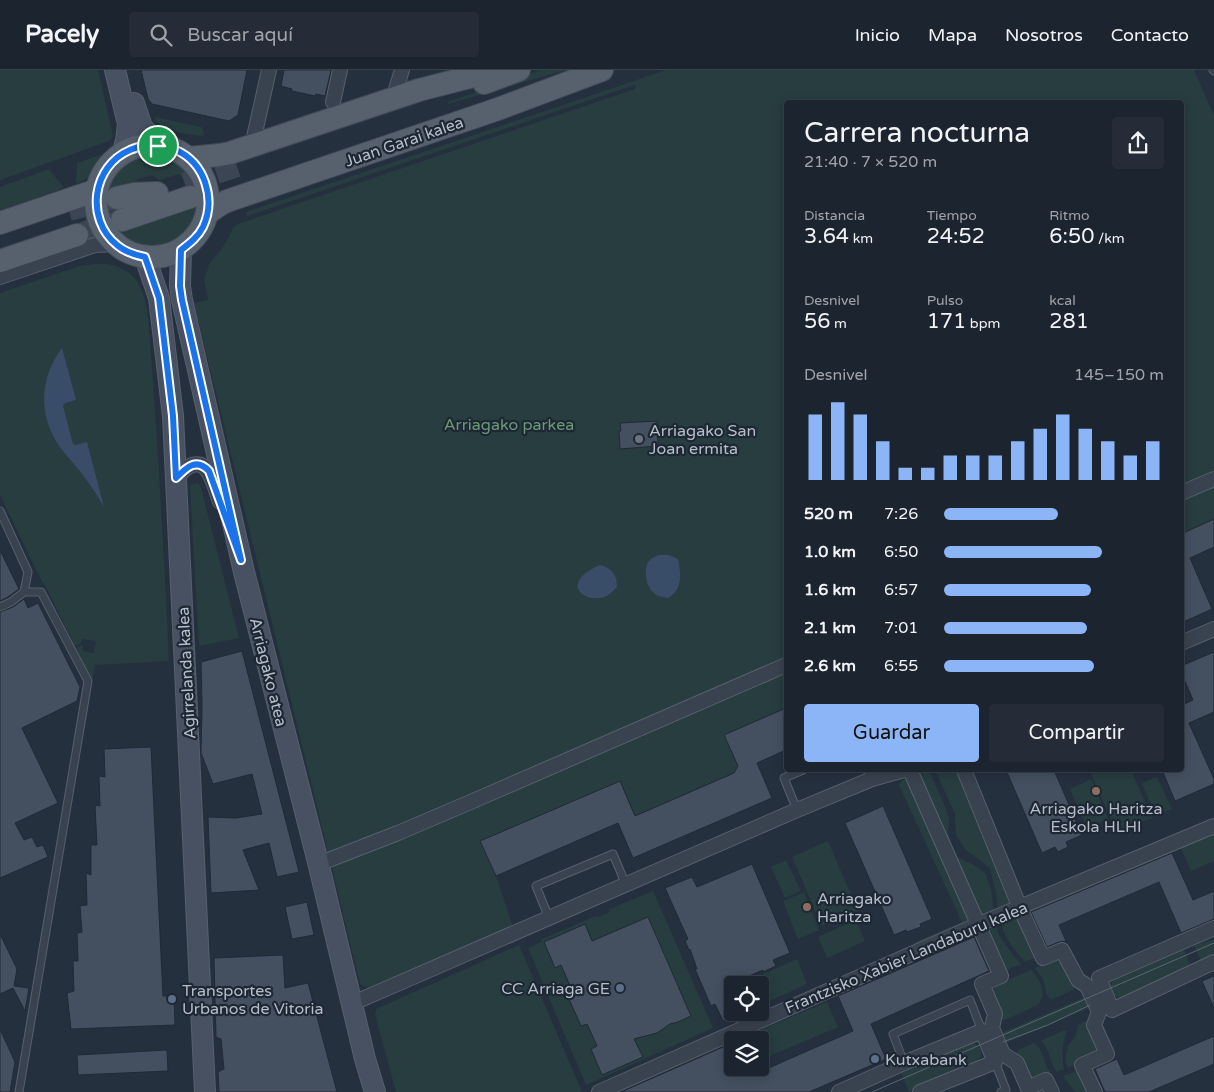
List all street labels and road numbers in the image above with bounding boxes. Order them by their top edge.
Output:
street label: Juan Garai kalea [342,112,466,172]
street label: Agirrelanda kalea [174,606,200,740]
street label: Arriagako atea [245,616,291,729]
street label: Frantzisko Xabier Landaburu kalea [782,898,1031,1018]

